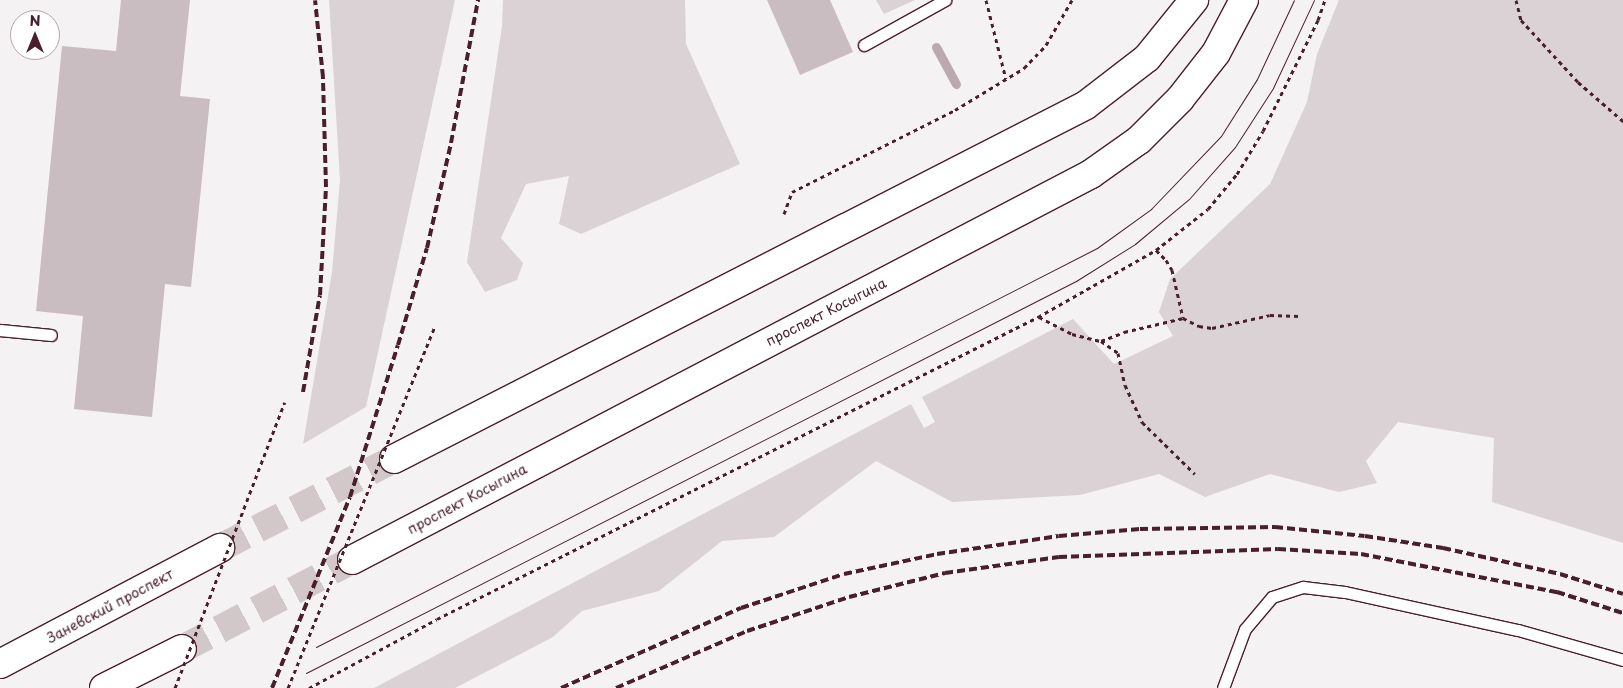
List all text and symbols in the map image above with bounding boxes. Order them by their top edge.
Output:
north arrow [10,10,60,60]
text: N [29,10,41,31]
street label: проспект Косыгина [763,274,889,350]
street label: проспект Косыгина [404,460,530,538]
street label: Заневский проспект [44,565,176,647]

